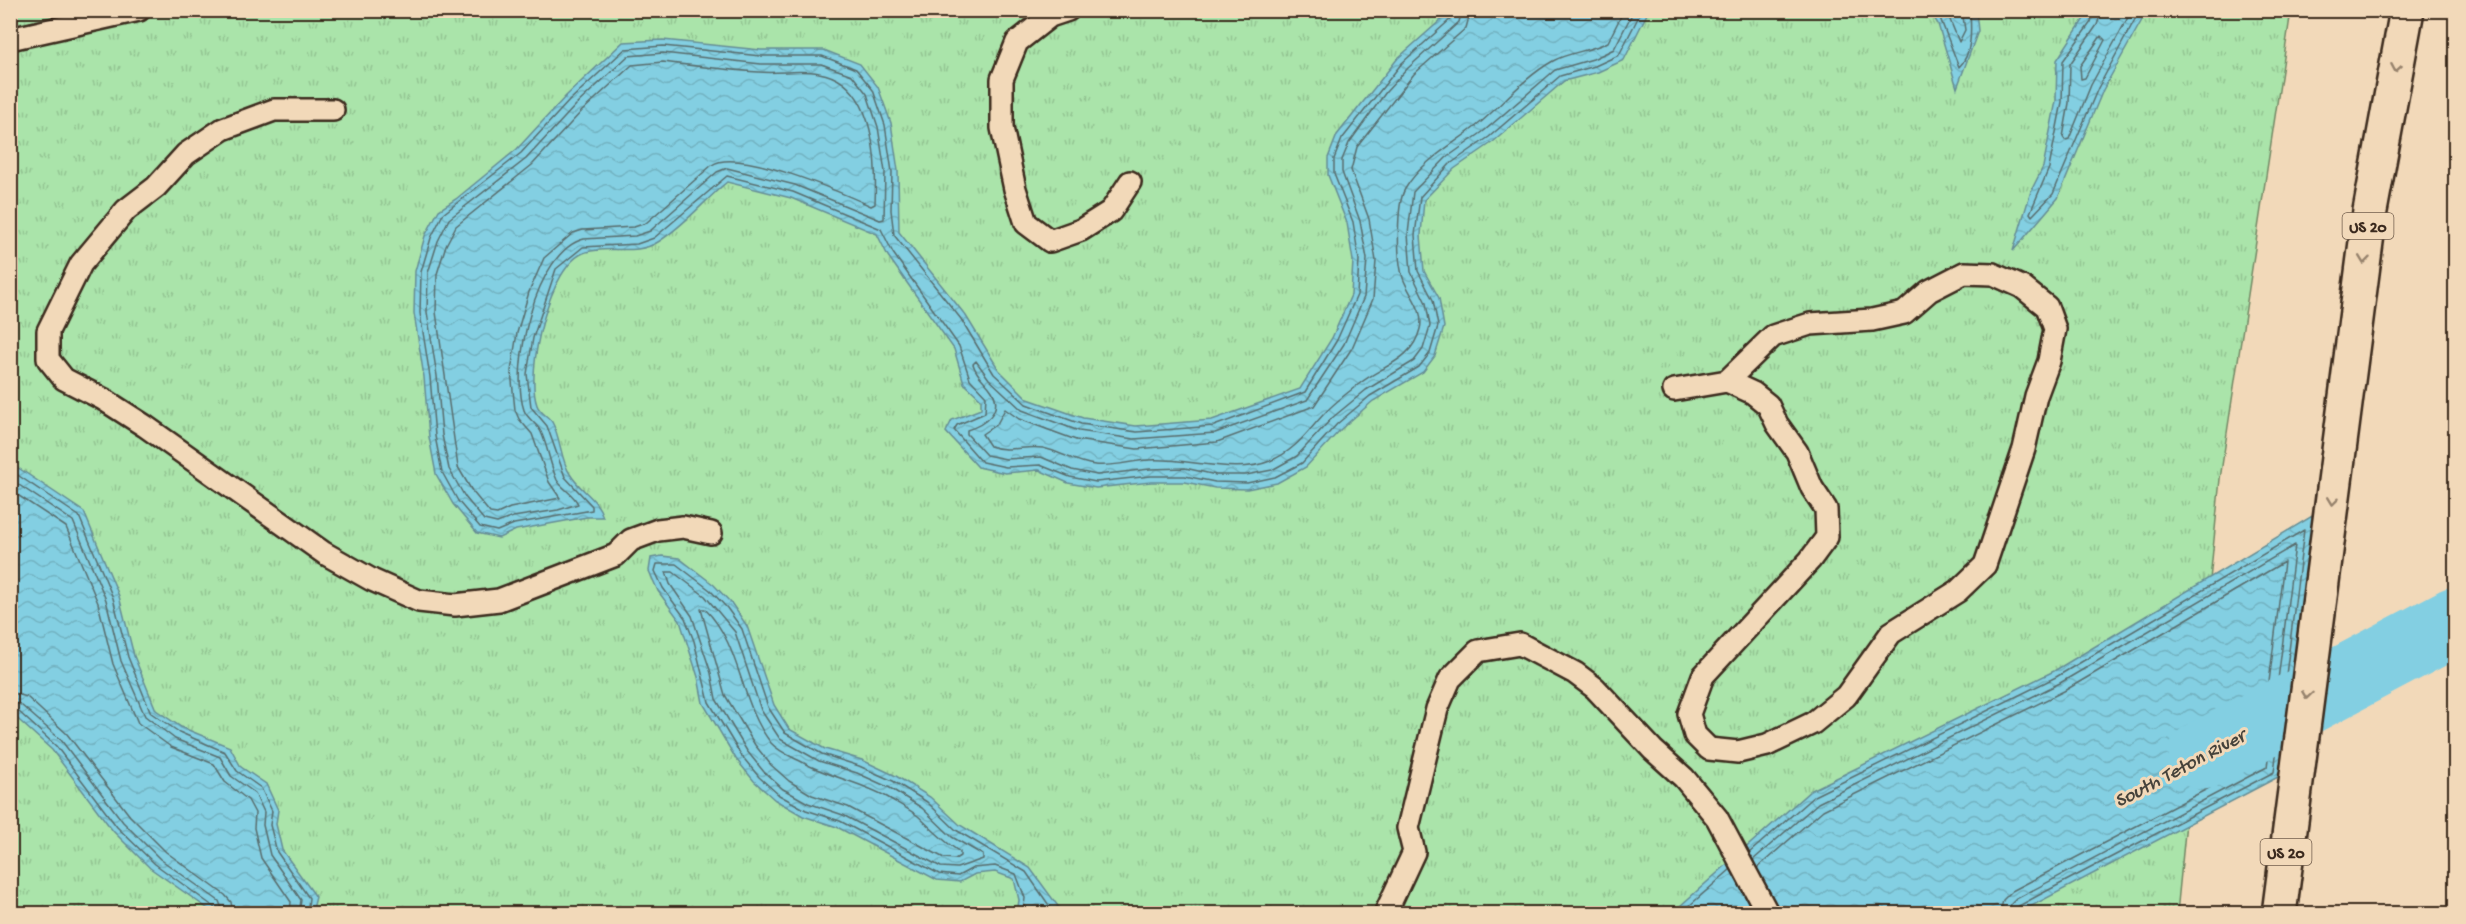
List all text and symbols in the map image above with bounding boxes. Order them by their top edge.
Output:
one-way arrow [2390,63,2403,73]
road number: US 20 [2342,213,2394,239]
one-way arrow [2358,256,2371,265]
one-way arrow [2327,497,2339,506]
one-way arrow [2302,690,2314,699]
water label: South Teton River [2111,724,2253,814]
road number: US 20 [2260,839,2312,865]

